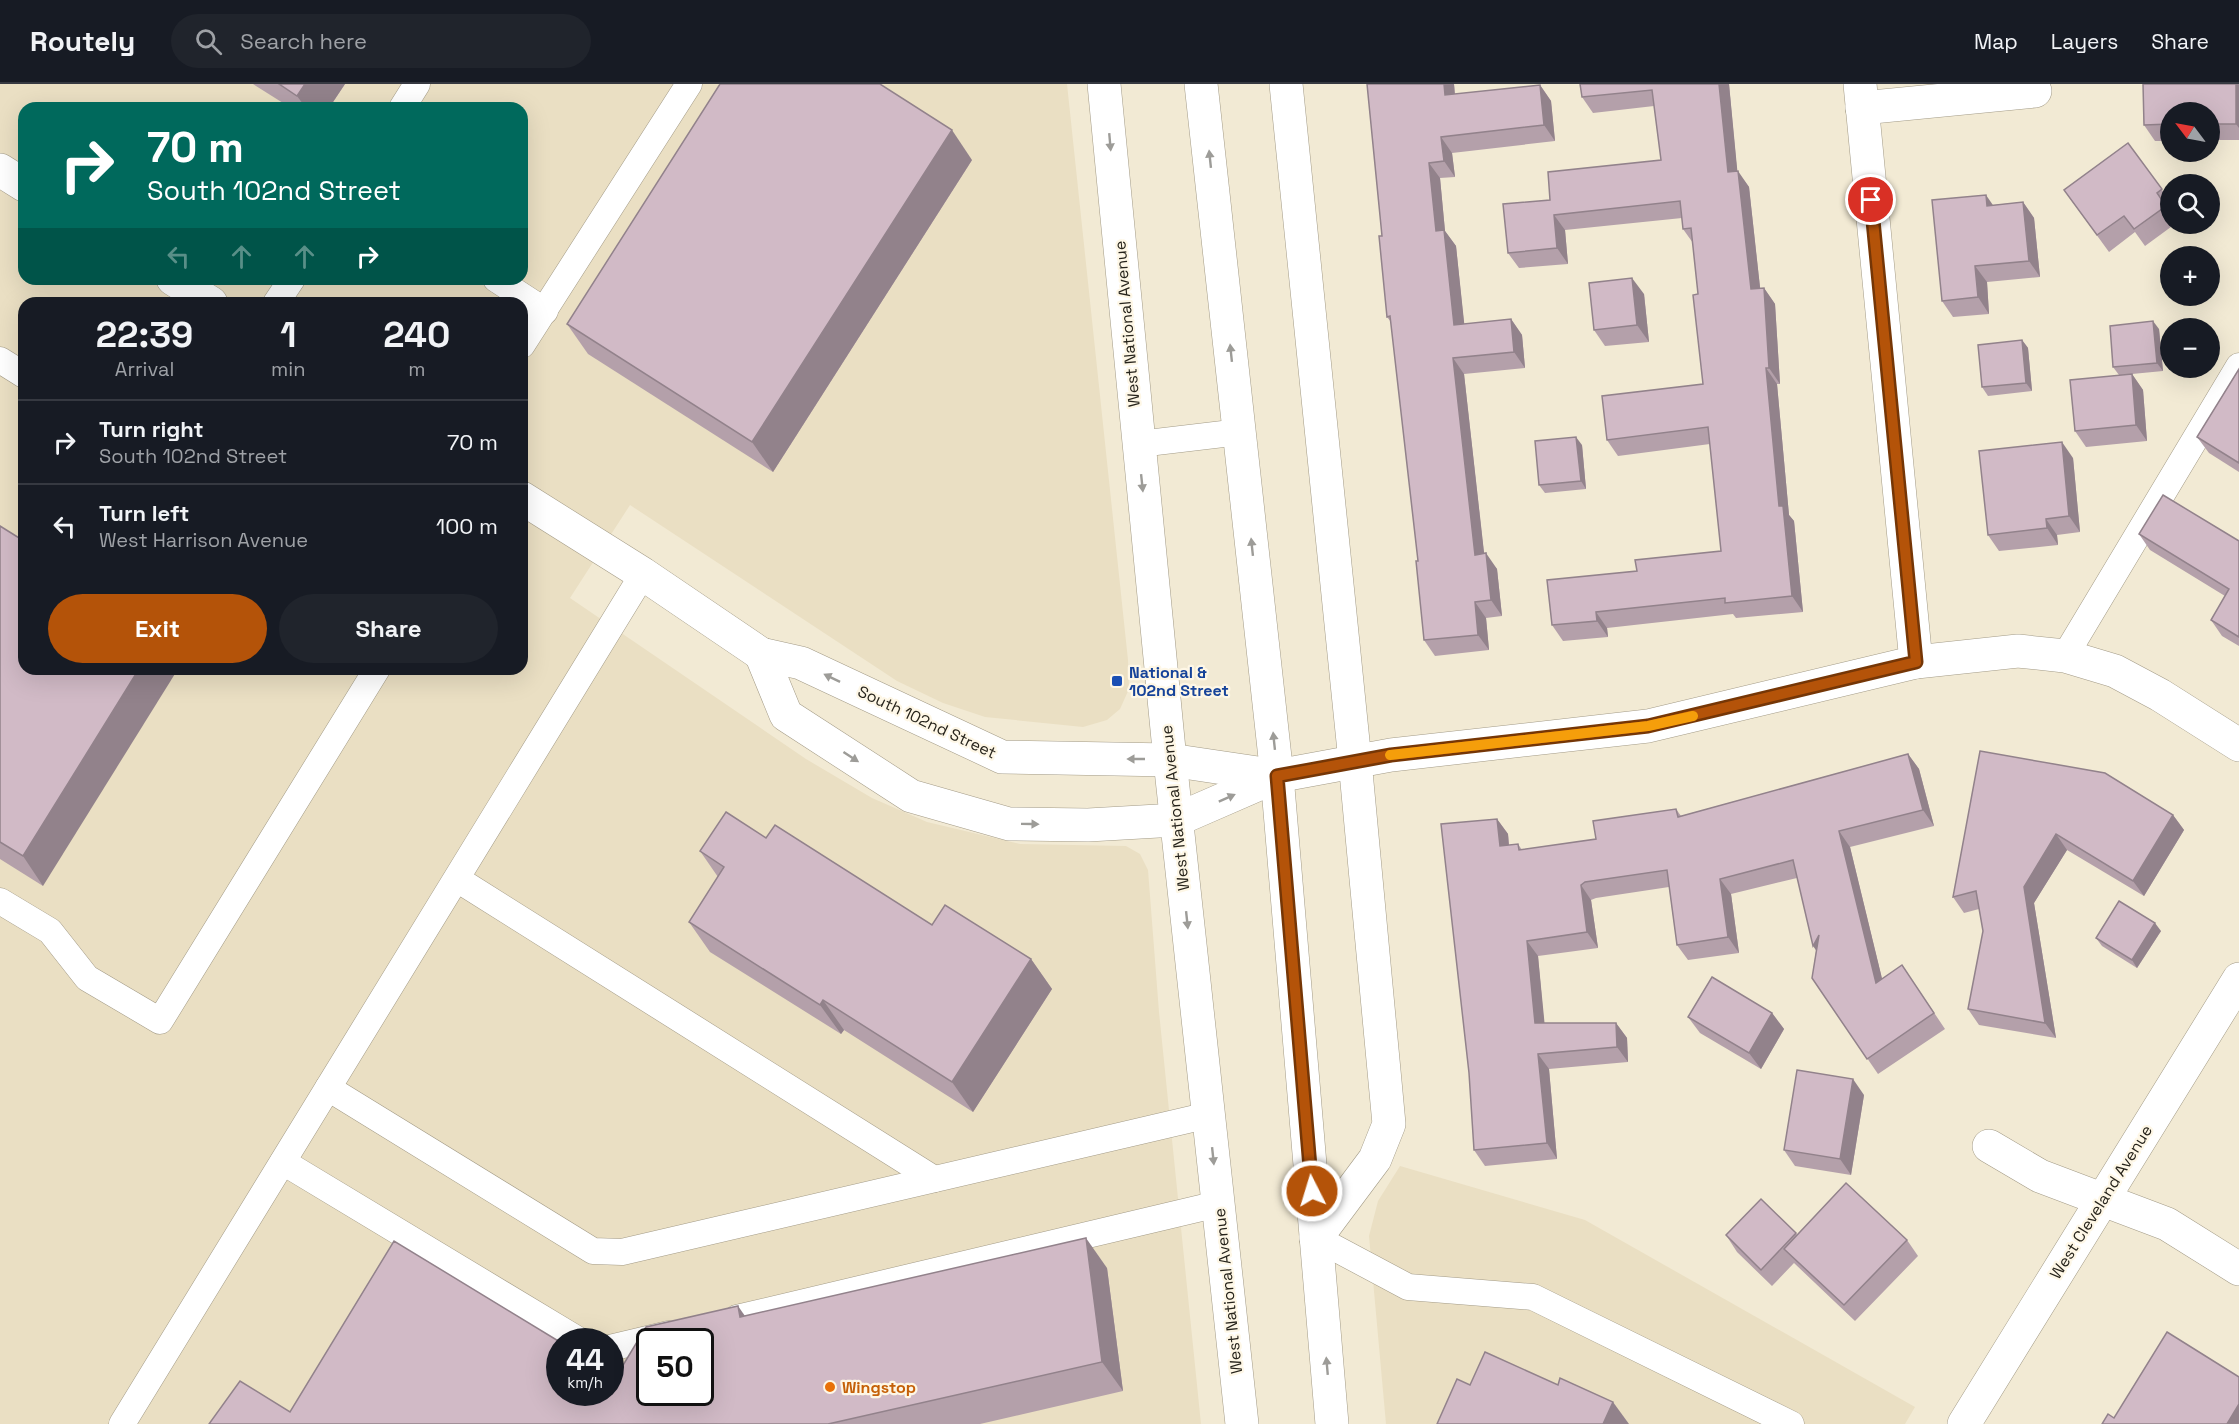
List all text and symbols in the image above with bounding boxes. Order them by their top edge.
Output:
search box [171,14,591,68]
text: Routely [30,23,135,59]
icon: search [192,25,225,58]
text: Search here [240,27,367,55]
text: Map [1974,28,2018,55]
text: Layers [2051,28,2118,55]
text: Share [2151,28,2209,55]
north arrow [2160,102,2220,162]
map controls [2160,102,2220,378]
text: 70 m [147,121,244,174]
icon: right [48,126,126,204]
one-way arrow [1105,133,1115,152]
one-way arrow [1205,150,1214,169]
text: South 102nd Street [147,173,401,208]
pin [1845,174,1896,225]
button: search [2160,174,2220,234]
icon: arrive [1854,183,1887,216]
icon: left [162,240,195,273]
icon: ahead [225,240,258,273]
icon: ahead [288,240,321,273]
icon: right [351,240,384,273]
street label: West National Avenue [1109,240,1145,408]
button: + [2160,246,2220,306]
text: 22:39 [96,312,193,358]
text: 1 [280,312,296,358]
text: 240 [383,312,450,358]
button: − [2160,318,2220,378]
one-way arrow [1226,344,1236,363]
text: Arrival [115,356,174,382]
text: min [271,356,305,382]
text: m [408,356,425,382]
text: Turn right [99,415,204,443]
icon: right [48,426,81,459]
text: 70 m [447,428,498,456]
text: South 102nd Street [99,443,287,469]
one-way arrow [1137,473,1147,492]
text: Turn left [99,499,189,527]
icon: left [48,510,81,543]
text: 100 m [436,512,498,540]
text: West Harrison Avenue [99,527,308,553]
one-way arrow [1247,537,1257,556]
button: Exit [48,594,267,663]
button: Share [279,594,498,663]
place label: National & 102nd Street [1129,662,1229,701]
one-way arrow [824,674,841,683]
marker: National & 102nd Street [1110,674,1124,688]
street label: South 102nd Street [854,681,1000,763]
street label: West National Avenue [1156,724,1194,892]
one-way arrow [1269,731,1278,750]
one-way arrow [843,751,859,762]
one-way arrow [1126,754,1145,764]
one-way arrow [1218,793,1236,803]
one-way arrow [1021,819,1040,829]
one-way arrow [1182,911,1192,930]
street label: West Cleveland Avenue [2045,1121,2157,1283]
one-way arrow [1208,1146,1218,1165]
position arrow [1280,1159,1344,1223]
street label: West National Avenue [1209,1207,1247,1375]
speed limit sign: 50 [636,1328,714,1406]
text: 44 [566,1340,604,1379]
one-way arrow [1322,1356,1332,1375]
text: km/h [567,1373,603,1392]
place label: Wingstop [842,1377,916,1398]
marker: Wingstop [823,1380,837,1394]

